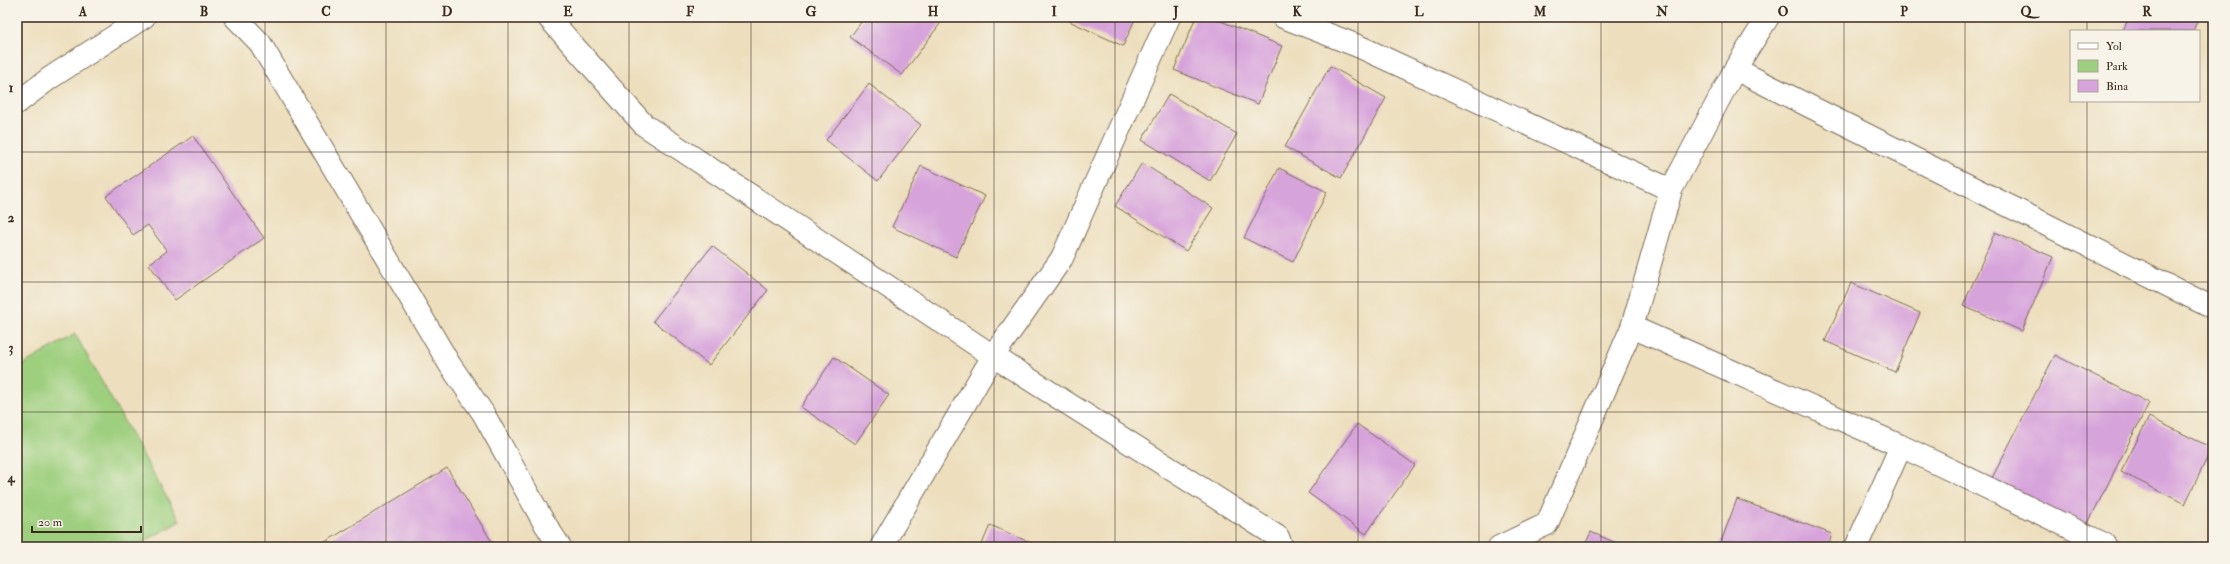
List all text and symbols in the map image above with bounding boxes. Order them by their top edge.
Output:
text: A [78,4,88,20]
text: B [200,4,208,20]
text: C [321,4,331,20]
text: D [442,4,453,20]
text: E [563,4,573,20]
text: F [686,4,695,20]
text: G [806,4,817,20]
text: H [928,4,939,20]
text: I [1051,4,1057,20]
text: J [1172,4,1179,21]
text: K [1292,4,1302,20]
text: L [1414,4,1424,20]
text: M [1533,4,1547,20]
text: N [1655,4,1668,20]
text: O [1778,4,1789,20]
text: P [1900,4,1908,20]
text: Q [2021,4,2041,20]
text: R [2142,4,2152,20]
legend [2070,30,2200,102]
text: Yol [2106,39,2122,54]
text: Park [2106,59,2128,74]
text: Bina [2106,79,2129,94]
text: 1 [9,80,14,96]
text: 2 [8,210,15,226]
text: 3 [9,340,14,356]
text: 4 [6,470,15,486]
scale bar [32,508,141,534]
text: 20 m [38,515,63,530]

